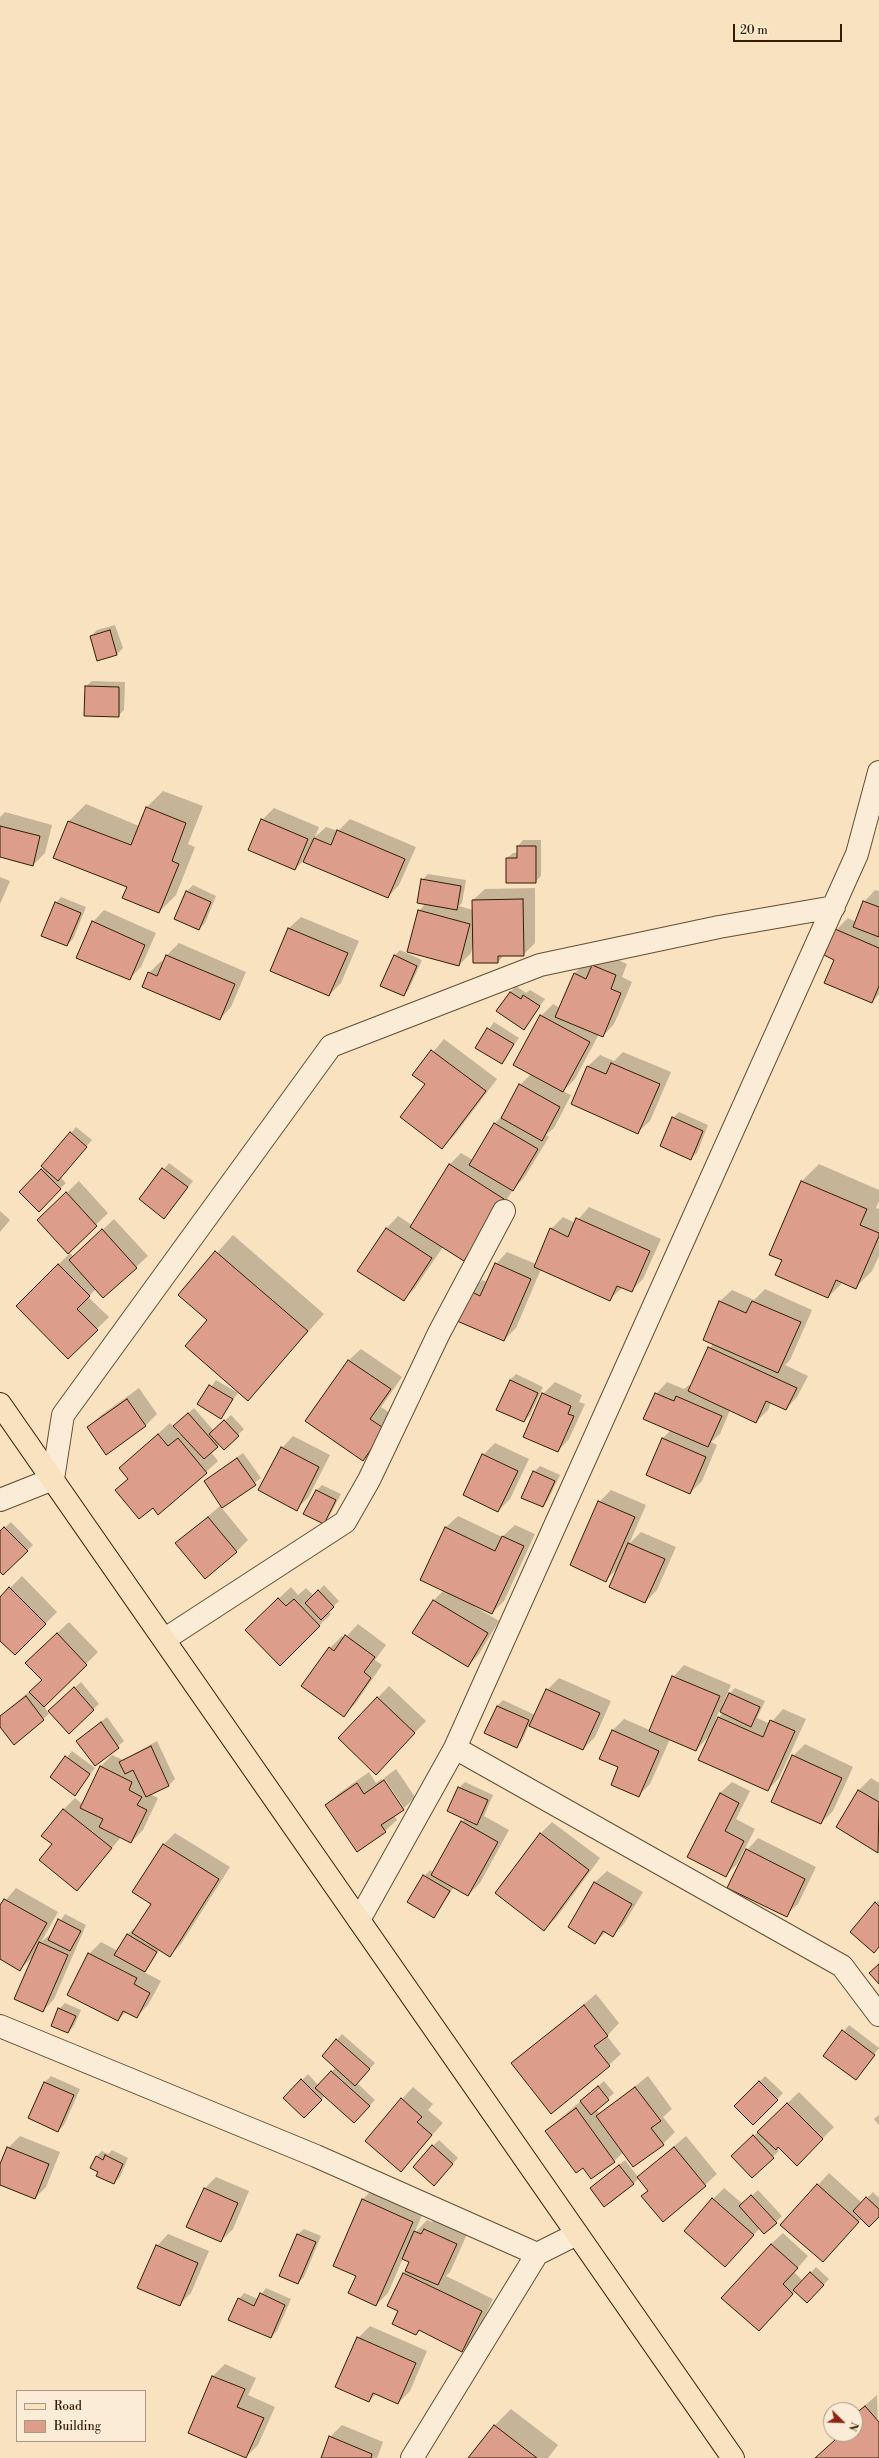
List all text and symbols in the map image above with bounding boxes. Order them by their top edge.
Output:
scale bar [735,16,844,42]
text: 20 m [740,23,768,38]
legend [16,2390,146,2442]
text: Road [54,2399,82,2414]
north arrow [823,2402,863,2442]
text: Building [54,2419,101,2434]
text: N [845,2420,861,2433]

